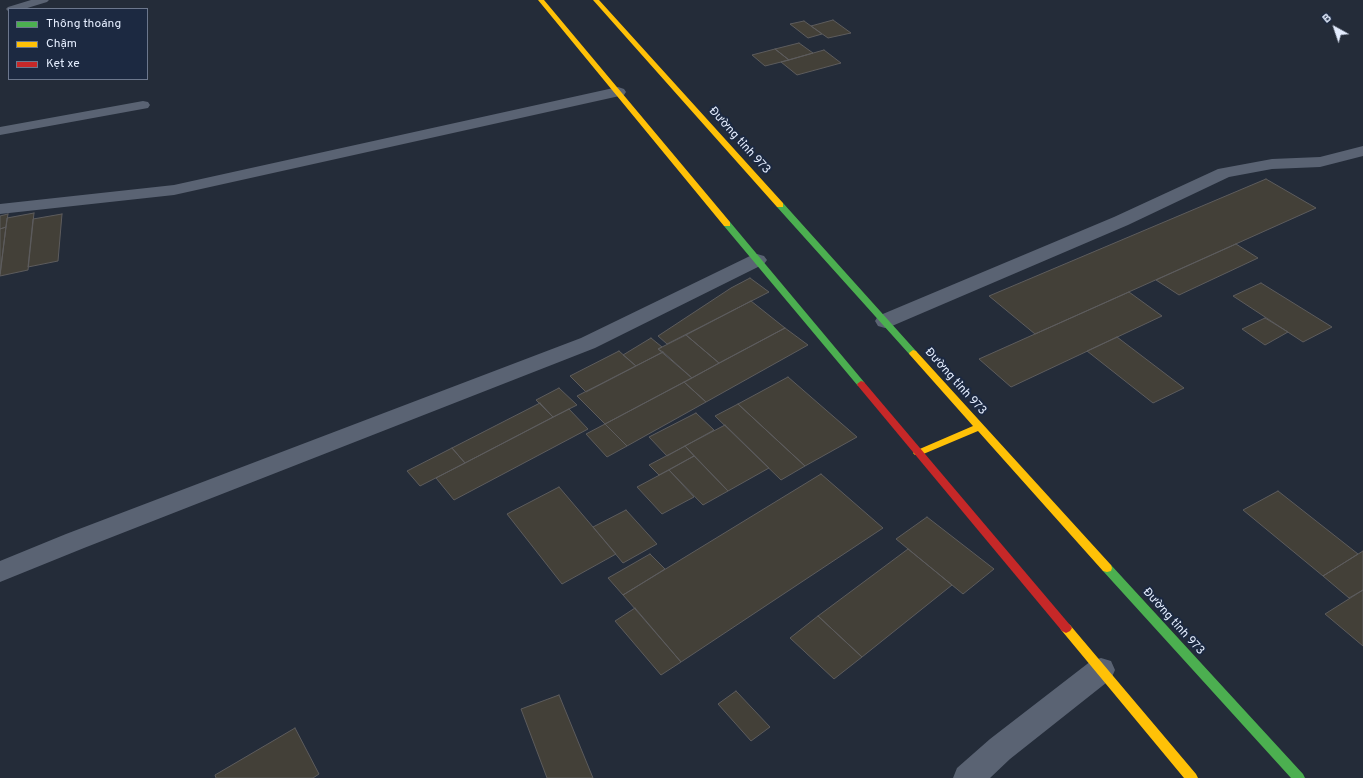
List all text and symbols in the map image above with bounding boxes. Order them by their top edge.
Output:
legend [8,8,148,80]
north arrow [1315,8,1355,48]
text: B [1320,11,1335,27]
text: Thông thoáng [46,16,121,32]
text: Chậm [46,36,77,52]
text: Kẹt xe [46,56,80,72]
street label: Đường tỉnh 973 [705,105,773,177]
street label: Đường tỉnh 973 [921,346,989,418]
street label: Đường tỉnh 973 [1139,586,1207,658]

